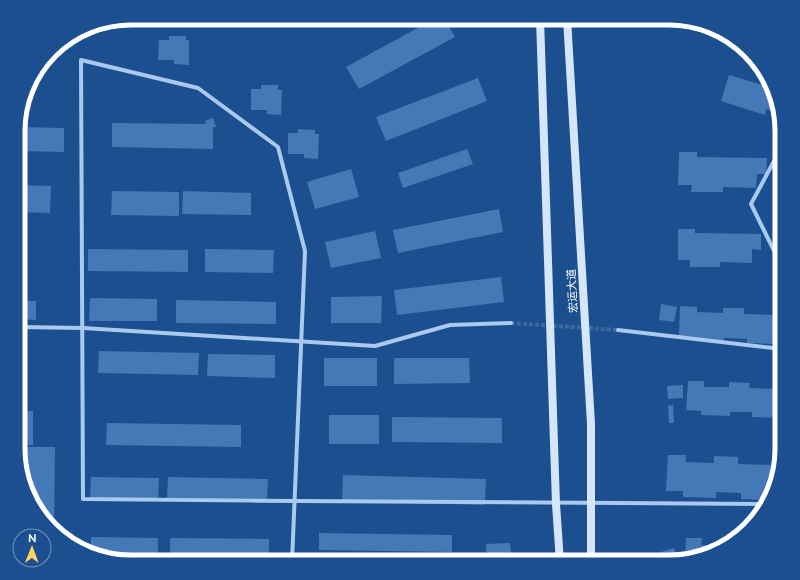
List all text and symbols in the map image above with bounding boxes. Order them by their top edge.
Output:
street label: 宏运大道 [565,269,580,313]
north arrow [12,528,52,568]
text: N [28,532,36,545]

